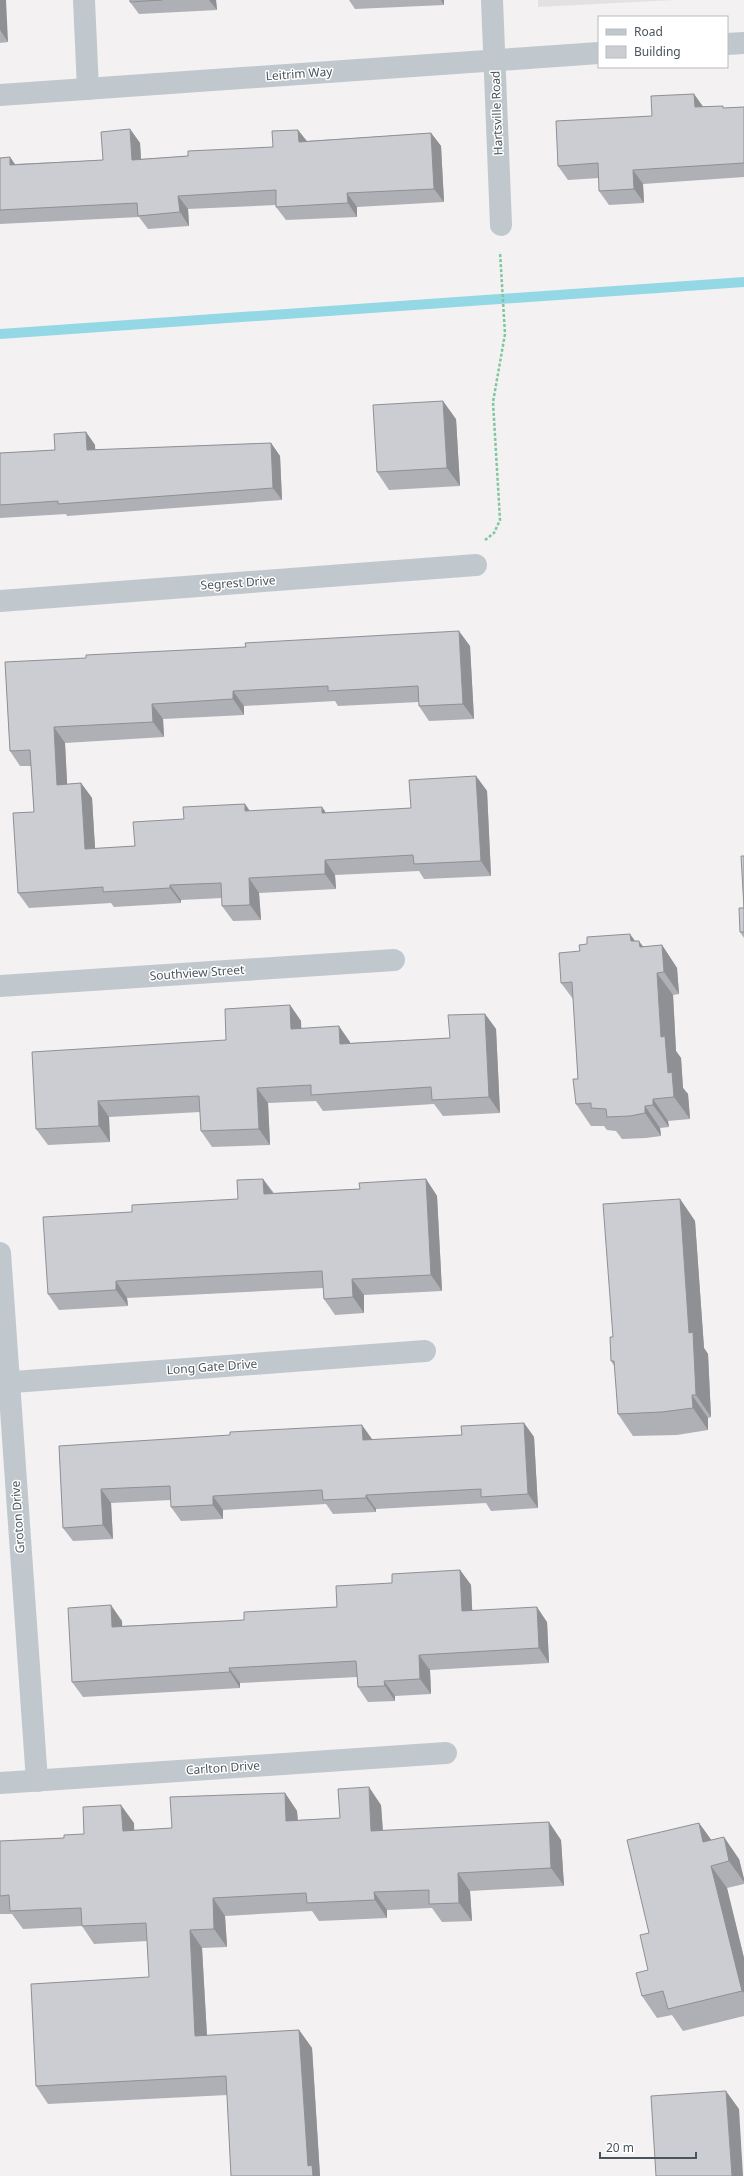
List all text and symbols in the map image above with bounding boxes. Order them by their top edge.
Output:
legend [598,16,728,68]
text: Road [634,23,663,40]
text: Building [634,43,681,60]
street label: Leitrim Way [265,63,334,84]
street label: Hartsville Road [487,70,506,156]
street label: Segrest Drive [200,571,276,594]
street label: Southview Street [149,961,245,984]
street label: Long Gate Drive [166,1355,258,1378]
street label: Groton Drive [6,1480,29,1554]
street label: Carlton Drive [185,1756,261,1779]
scale bar [600,2134,696,2160]
text: 20 m [606,2139,634,2156]

